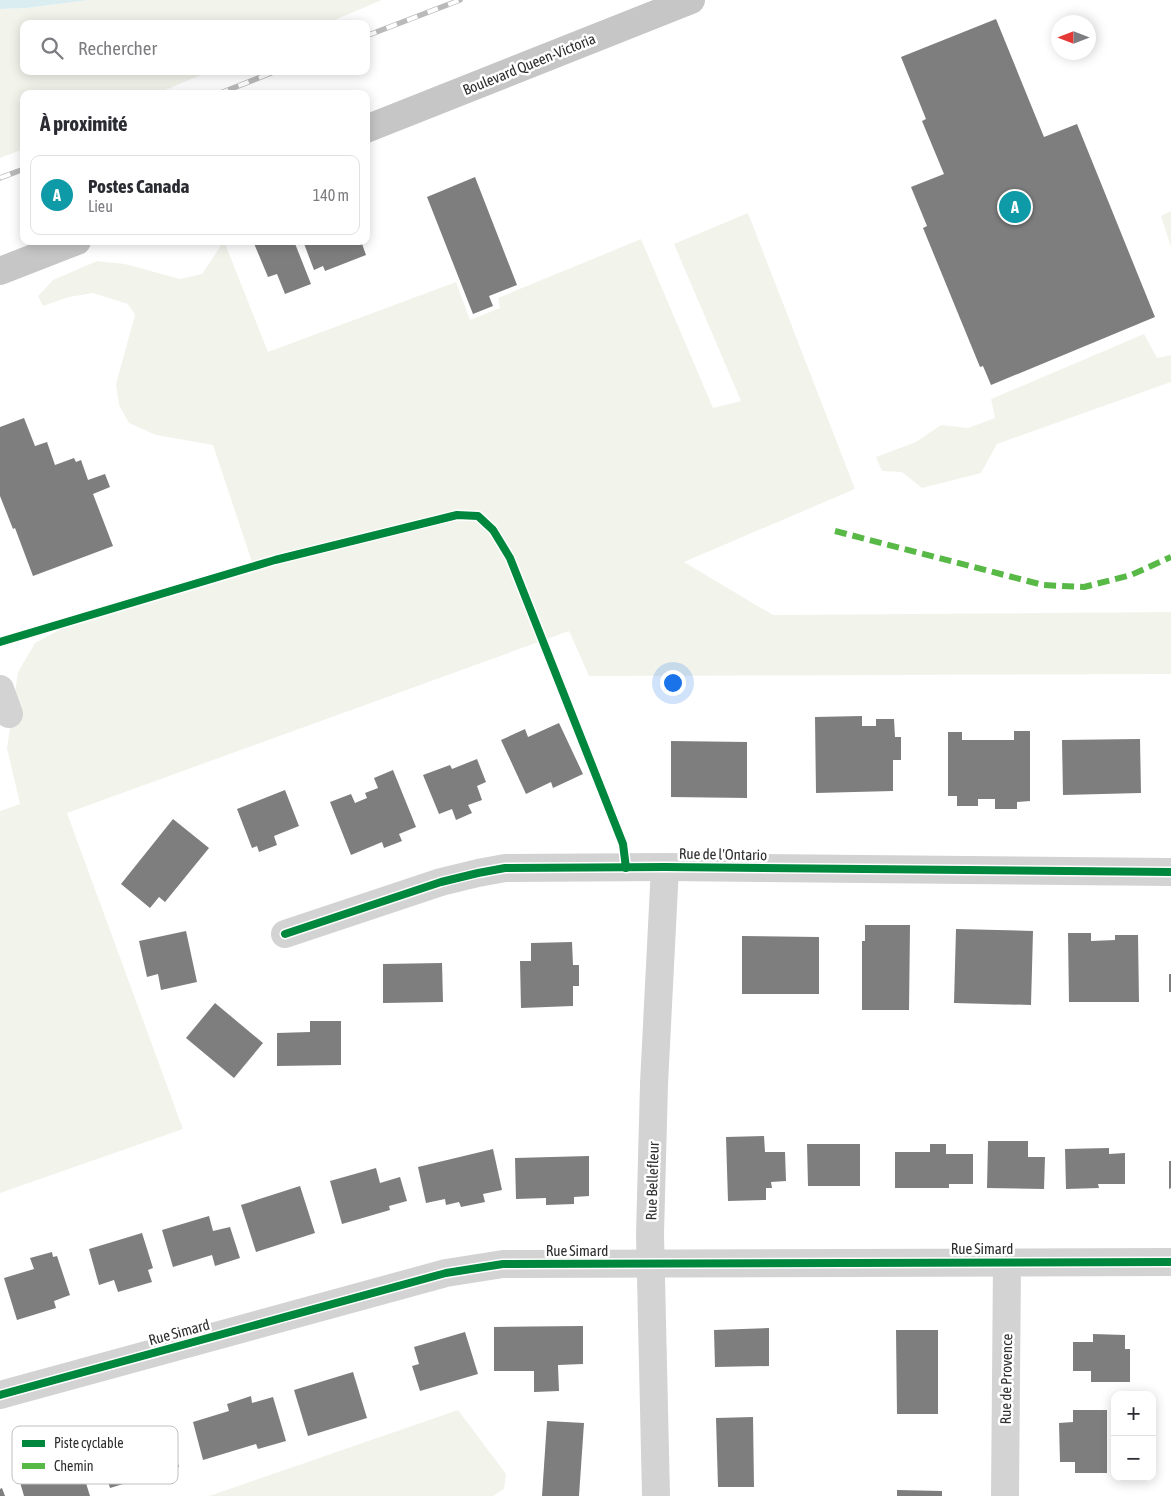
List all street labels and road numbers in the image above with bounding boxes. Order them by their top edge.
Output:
street label: Boulevard Queen-Victoria [460,30,598,98]
street label: Rue de l'Ontario [679,845,767,863]
street label: Rue Bellefleur [642,1141,662,1221]
street label: Rue Simard [951,1240,1013,1257]
street label: Rue Simard [546,1242,608,1259]
street label: Rue Simard [147,1316,211,1348]
street label: Rue de Provence [997,1333,1015,1425]

